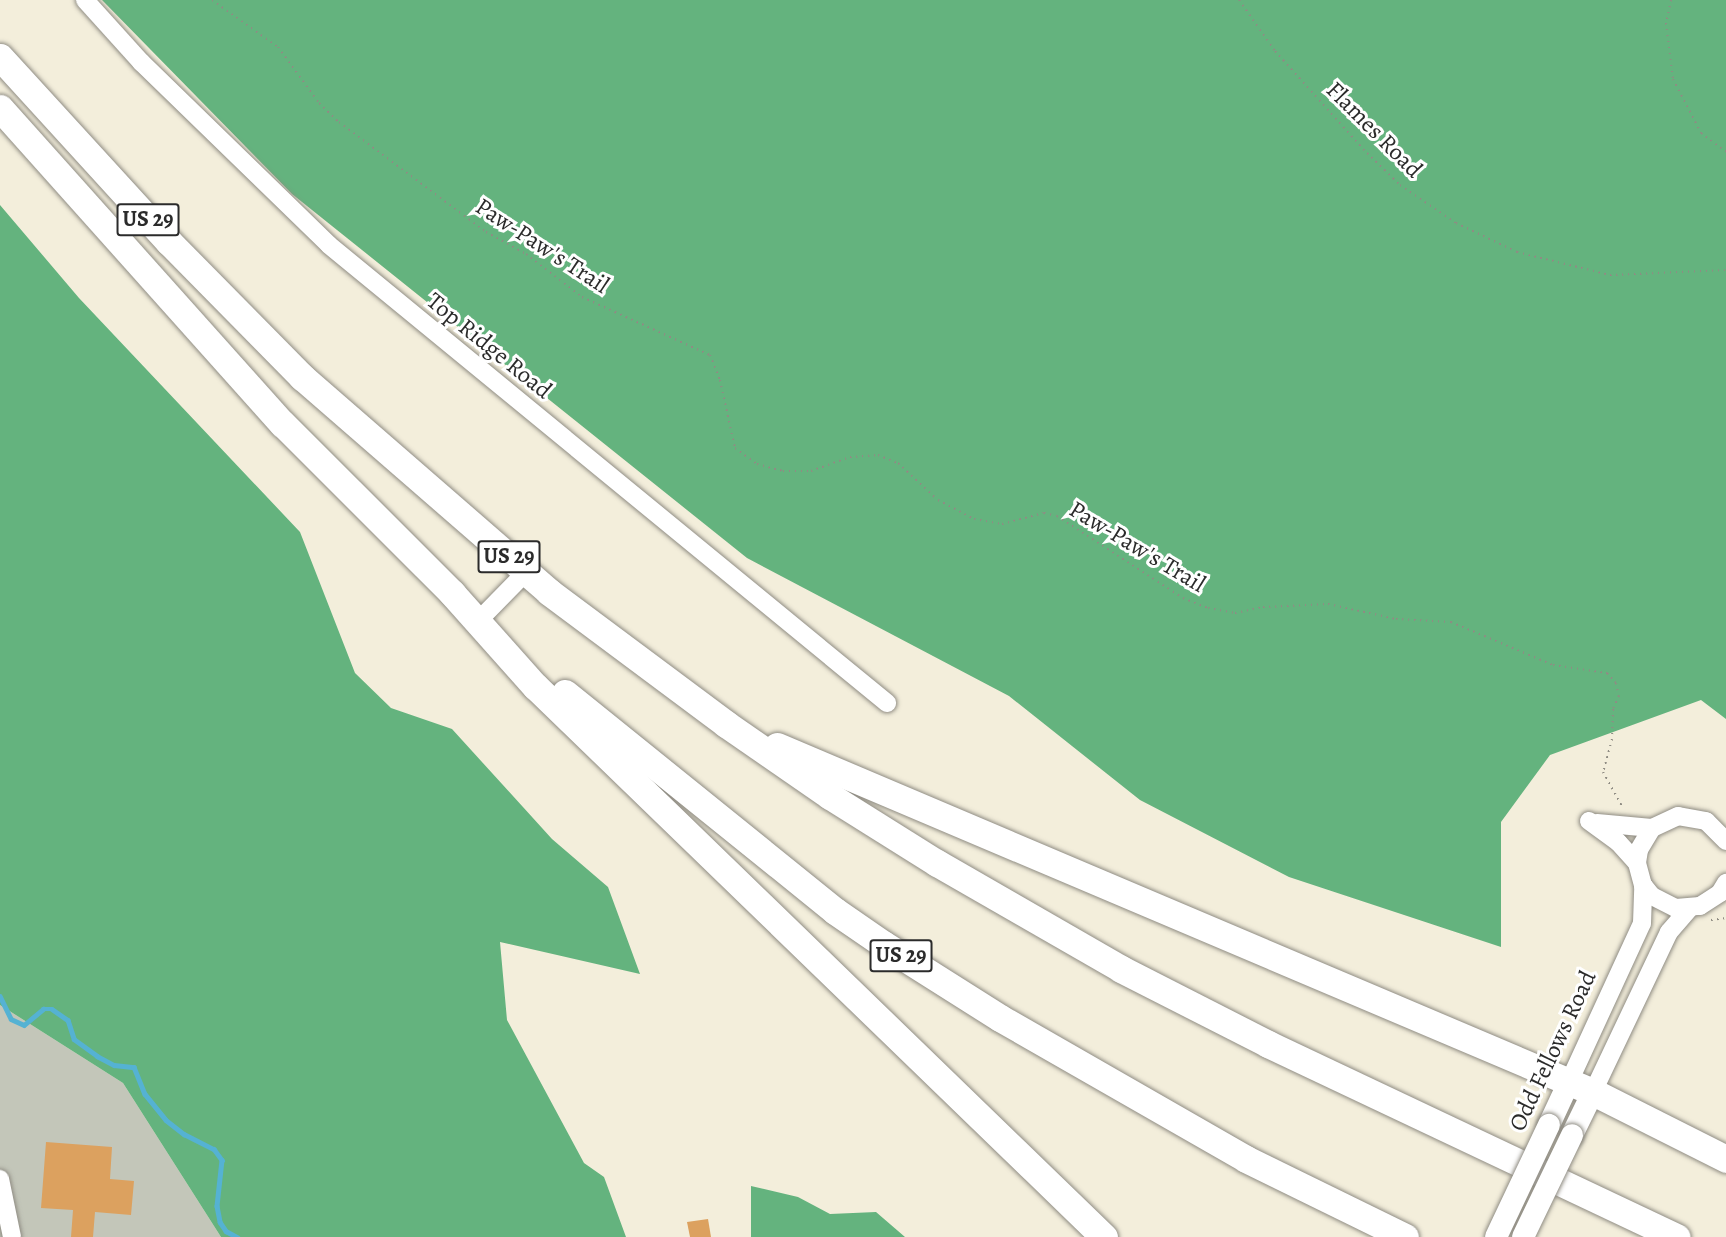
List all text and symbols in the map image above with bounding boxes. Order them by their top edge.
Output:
street label: Flames Road [1320,76,1428,184]
street label: Paw-Paw's Trail [470,192,614,300]
road number: US 29 [116,201,180,239]
street label: Top Ridge Road [421,287,557,405]
street label: Paw-Paw's Trail [1064,495,1210,599]
road number: US 29 [478,538,540,576]
road number: US 29 [870,937,932,975]
street label: Odd Fellows Road [1503,966,1603,1136]

